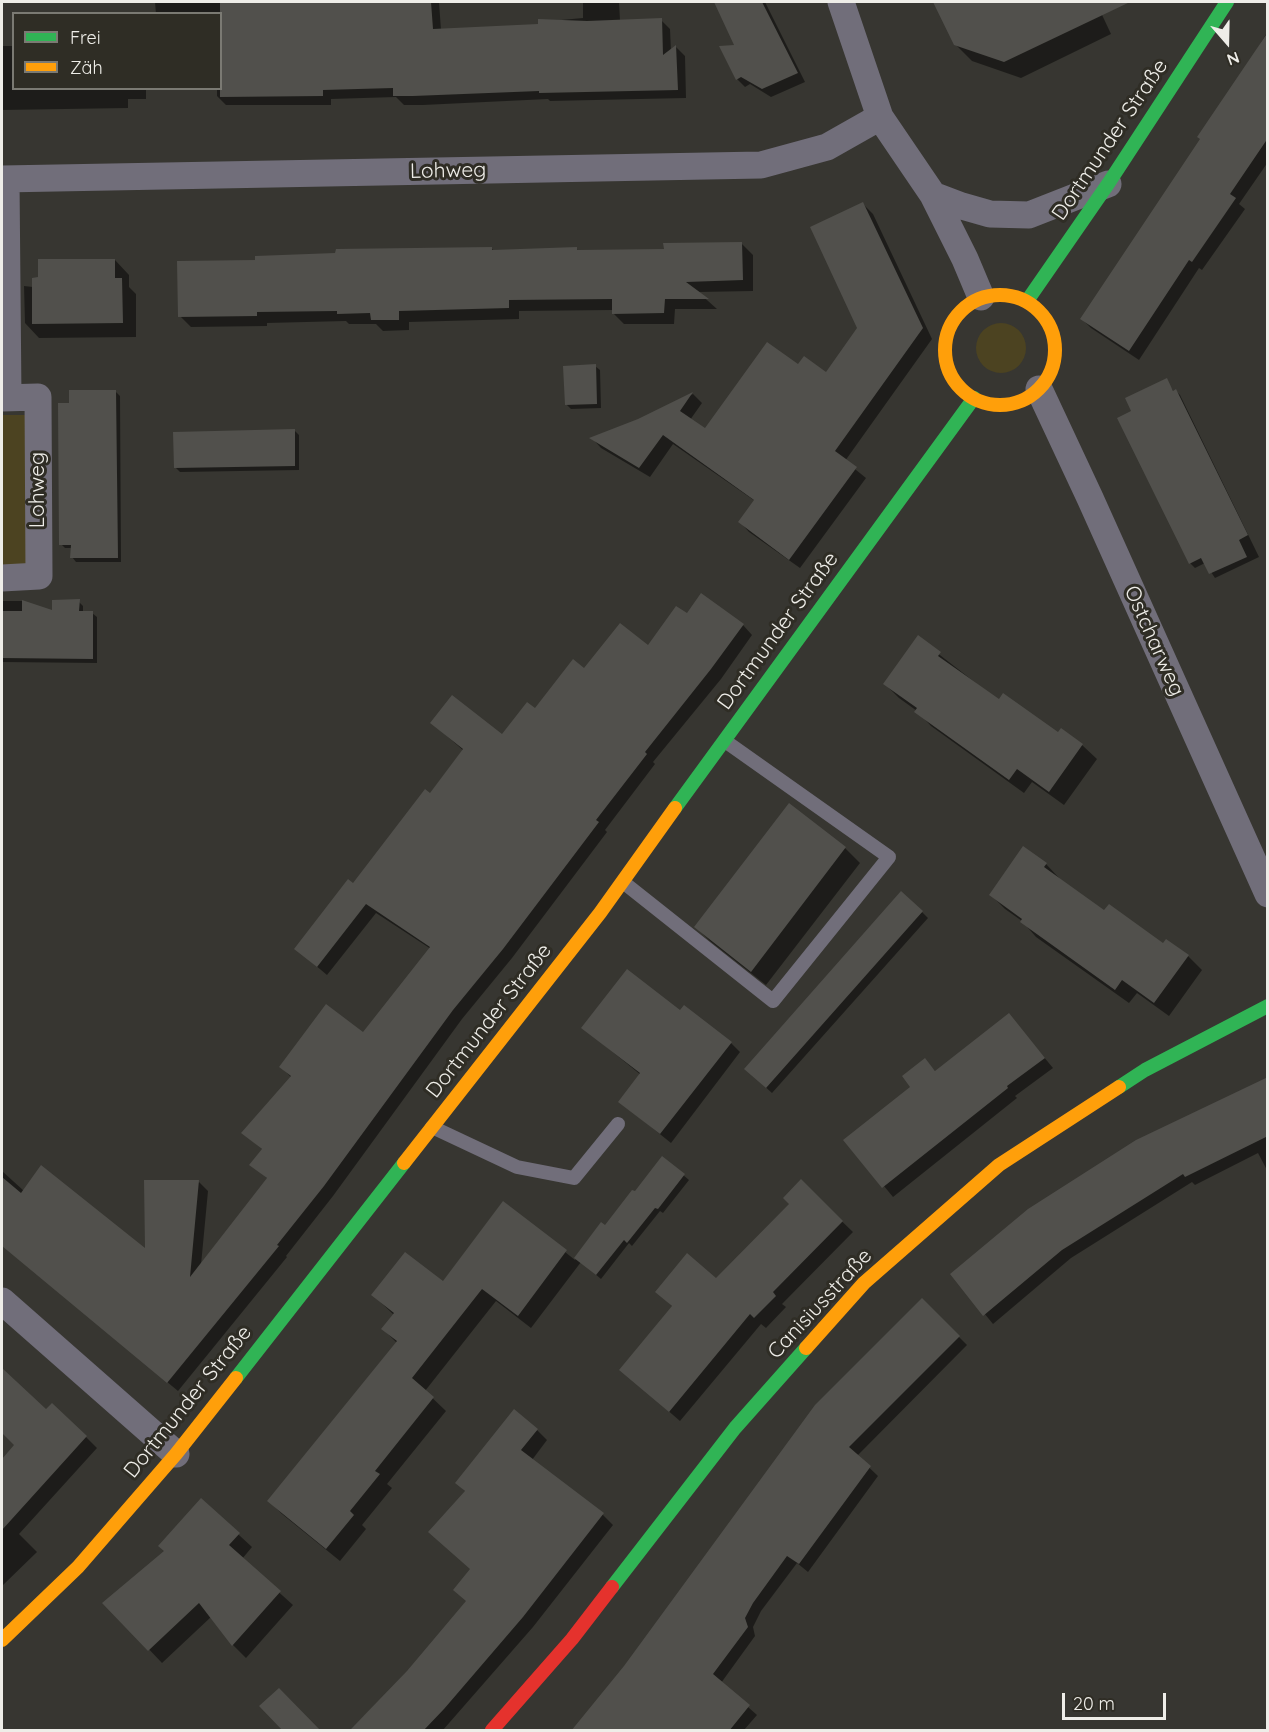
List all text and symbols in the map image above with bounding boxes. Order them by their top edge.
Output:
legend [12,12,222,90]
north arrow [1197,12,1257,72]
text: Frei [70,26,101,49]
text: N [1224,48,1242,70]
street label: Dortmunder Straße [1047,55,1173,225]
text: Zäh [70,56,103,79]
street label: Lohweg [410,158,486,184]
street label: Lohweg [25,452,51,528]
street label: Dortmunder Straße [712,547,844,715]
street label: Ostcharweg [1118,582,1190,700]
street label: Dortmunder Straße [421,939,557,1103]
street label: Canisiusstraße [763,1244,877,1364]
street label: Dortmunder Straße [119,1321,257,1483]
scale bar [1065,1681,1168,1719]
text: 20 m [1073,1692,1115,1715]

